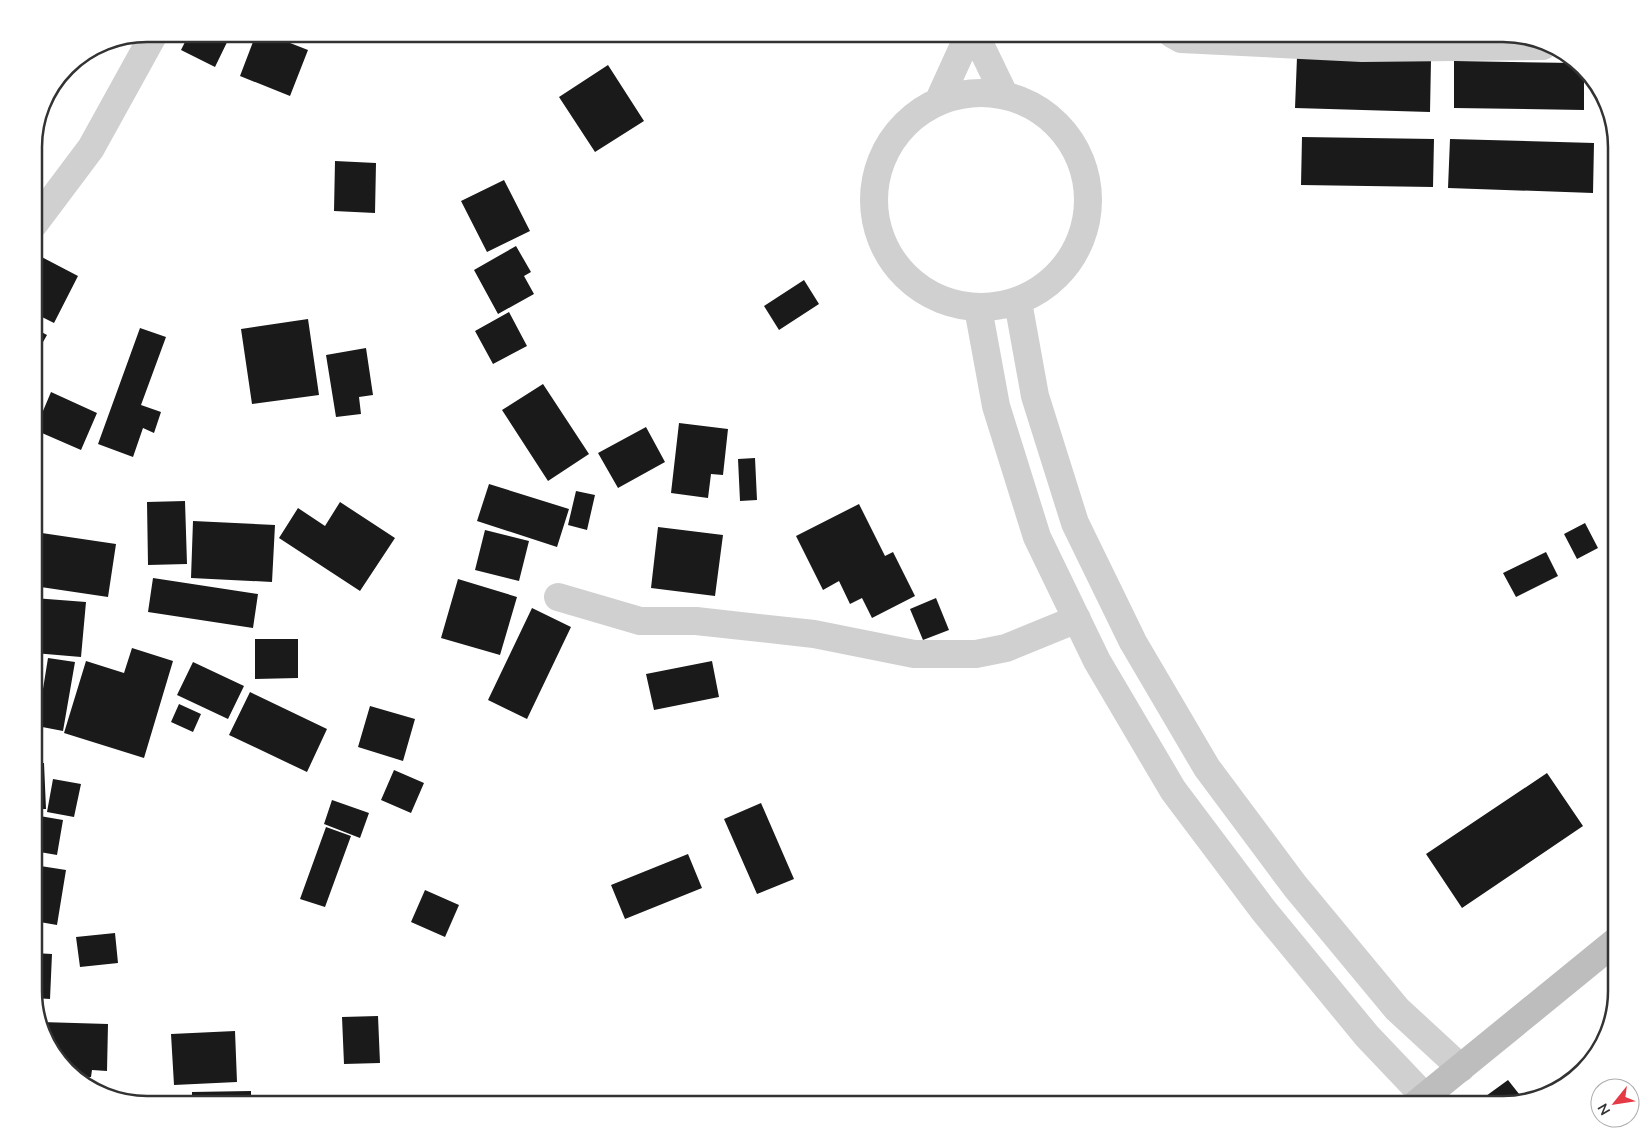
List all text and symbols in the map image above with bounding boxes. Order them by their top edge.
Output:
north arrow [1590,1078,1640,1128]
text: N [1593,1100,1615,1119]

